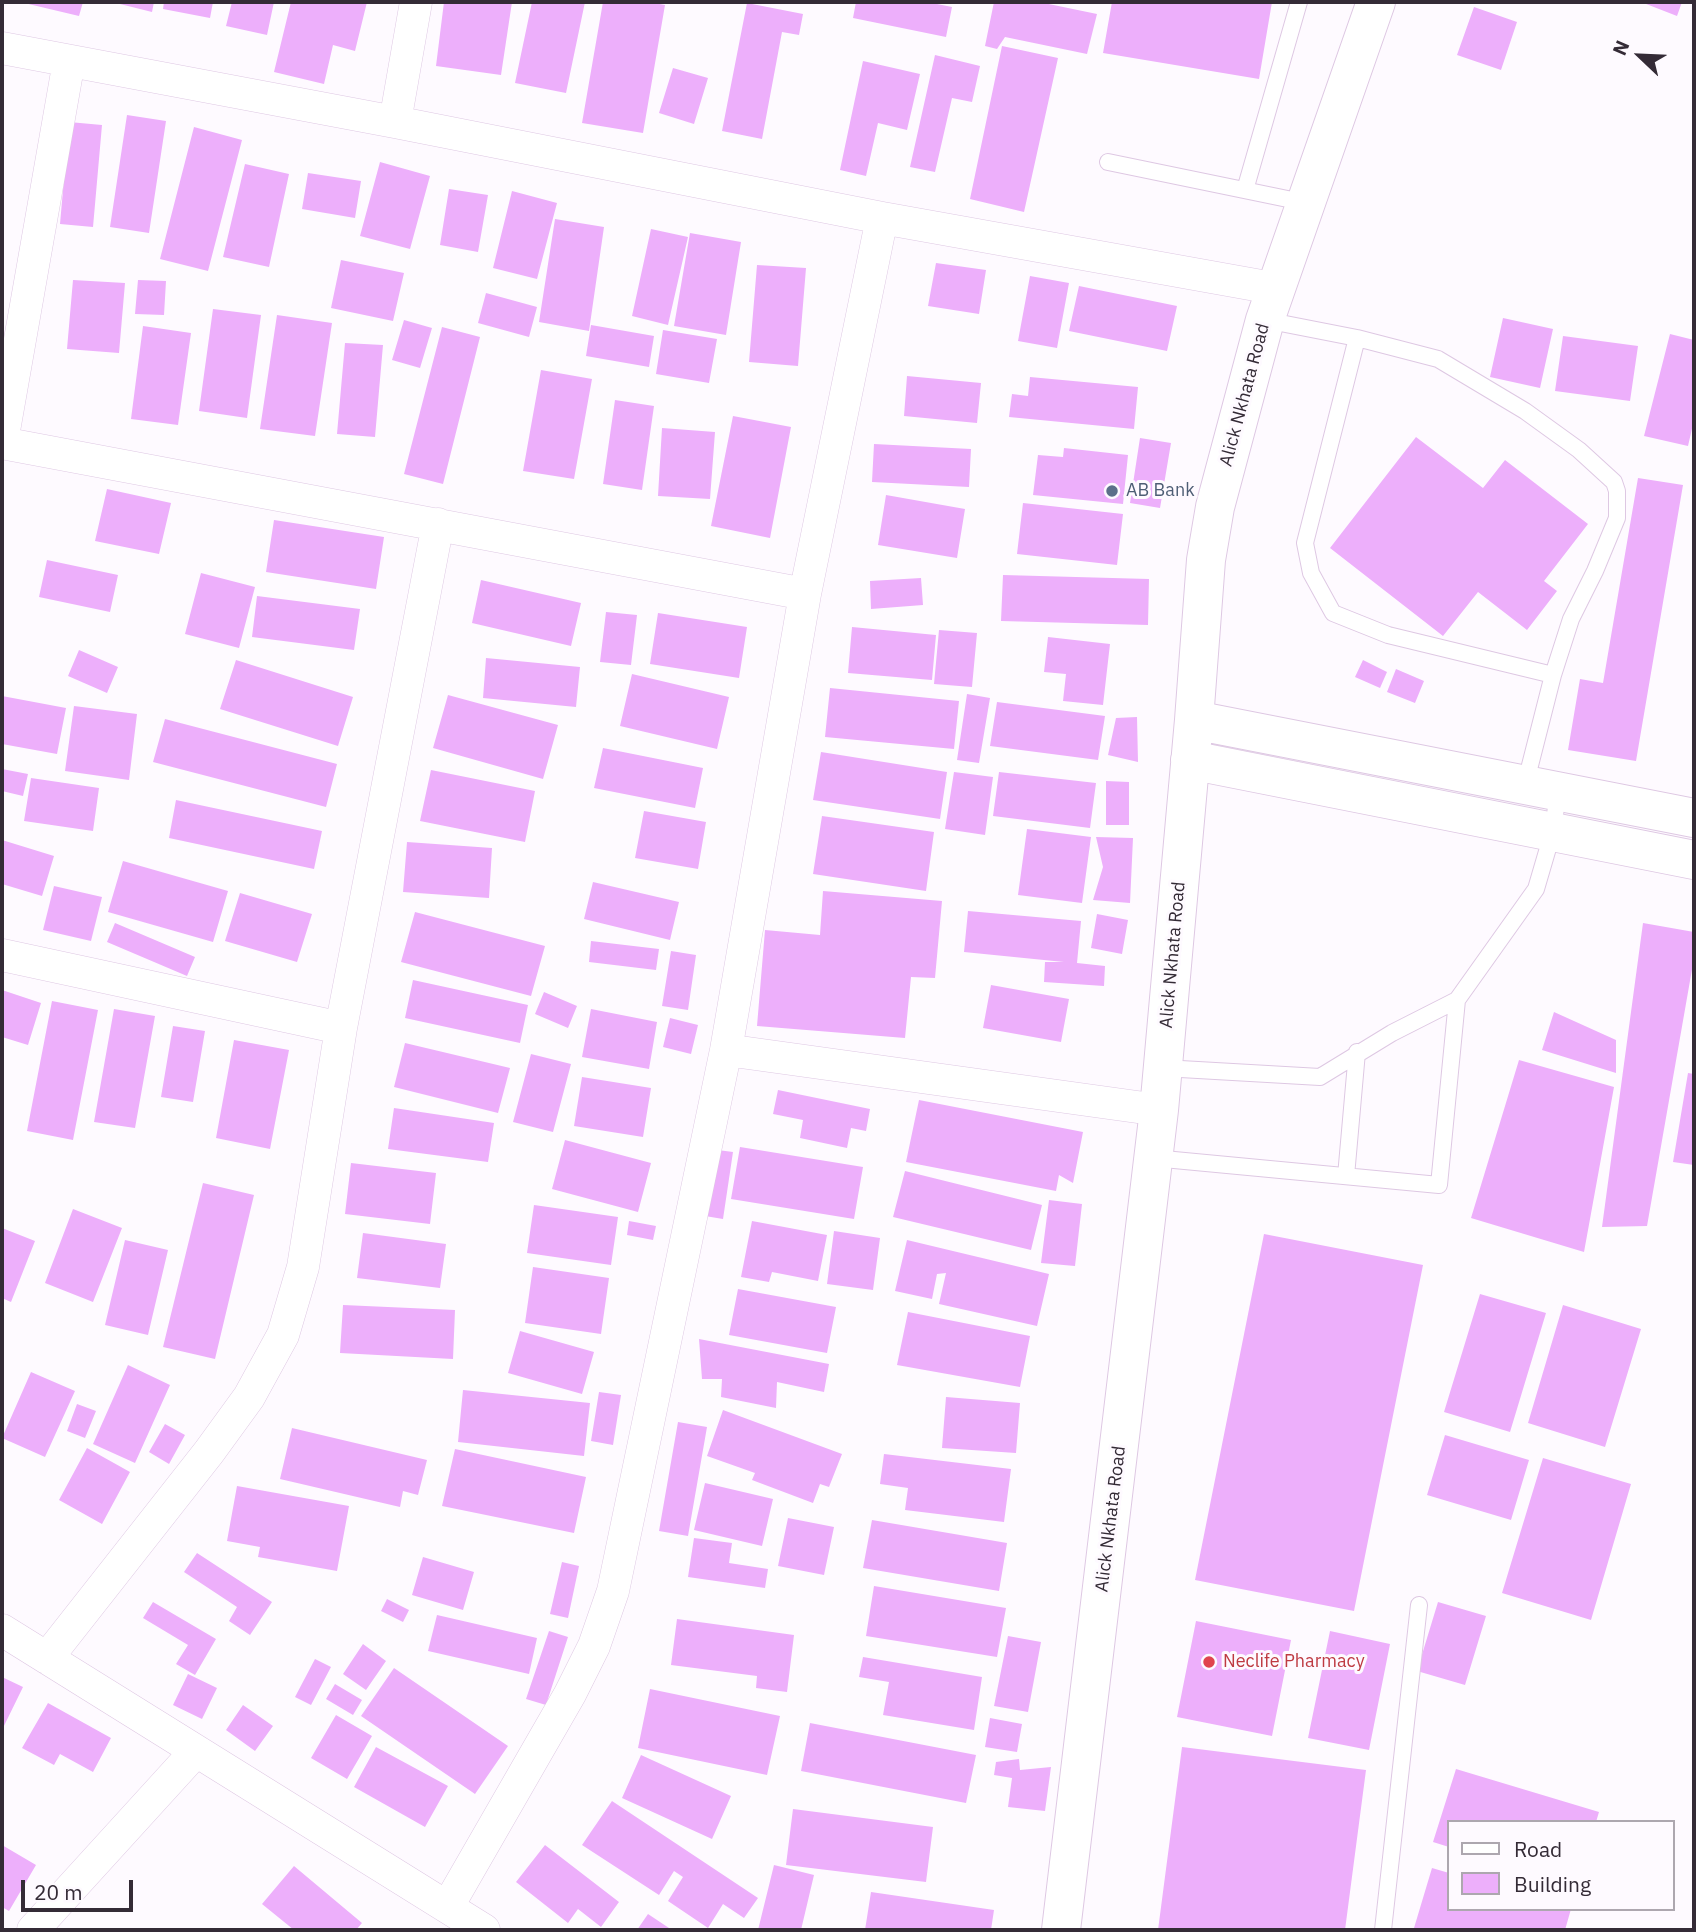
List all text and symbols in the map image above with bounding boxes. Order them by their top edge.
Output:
north arrow [1605,21,1675,91]
text: N [1607,37,1634,59]
street label: Alick Nkhata Road [1216,321,1274,469]
place label: AB Bank [1126,480,1195,502]
marker: AB Bank [1104,483,1120,499]
street label: Alick Nkhata Road [1156,881,1190,1029]
street label: Alick Nkhata Road [1091,1445,1131,1593]
place label: Neclife Pharmacy [1223,1651,1365,1673]
marker: Neclife Pharmacy [1201,1654,1217,1670]
legend [1448,1820,1675,1911]
text: Road [1514,1835,1562,1863]
scale bar [24,1866,136,1910]
text: Building [1514,1870,1591,1898]
text: 20 m [34,1878,83,1906]

